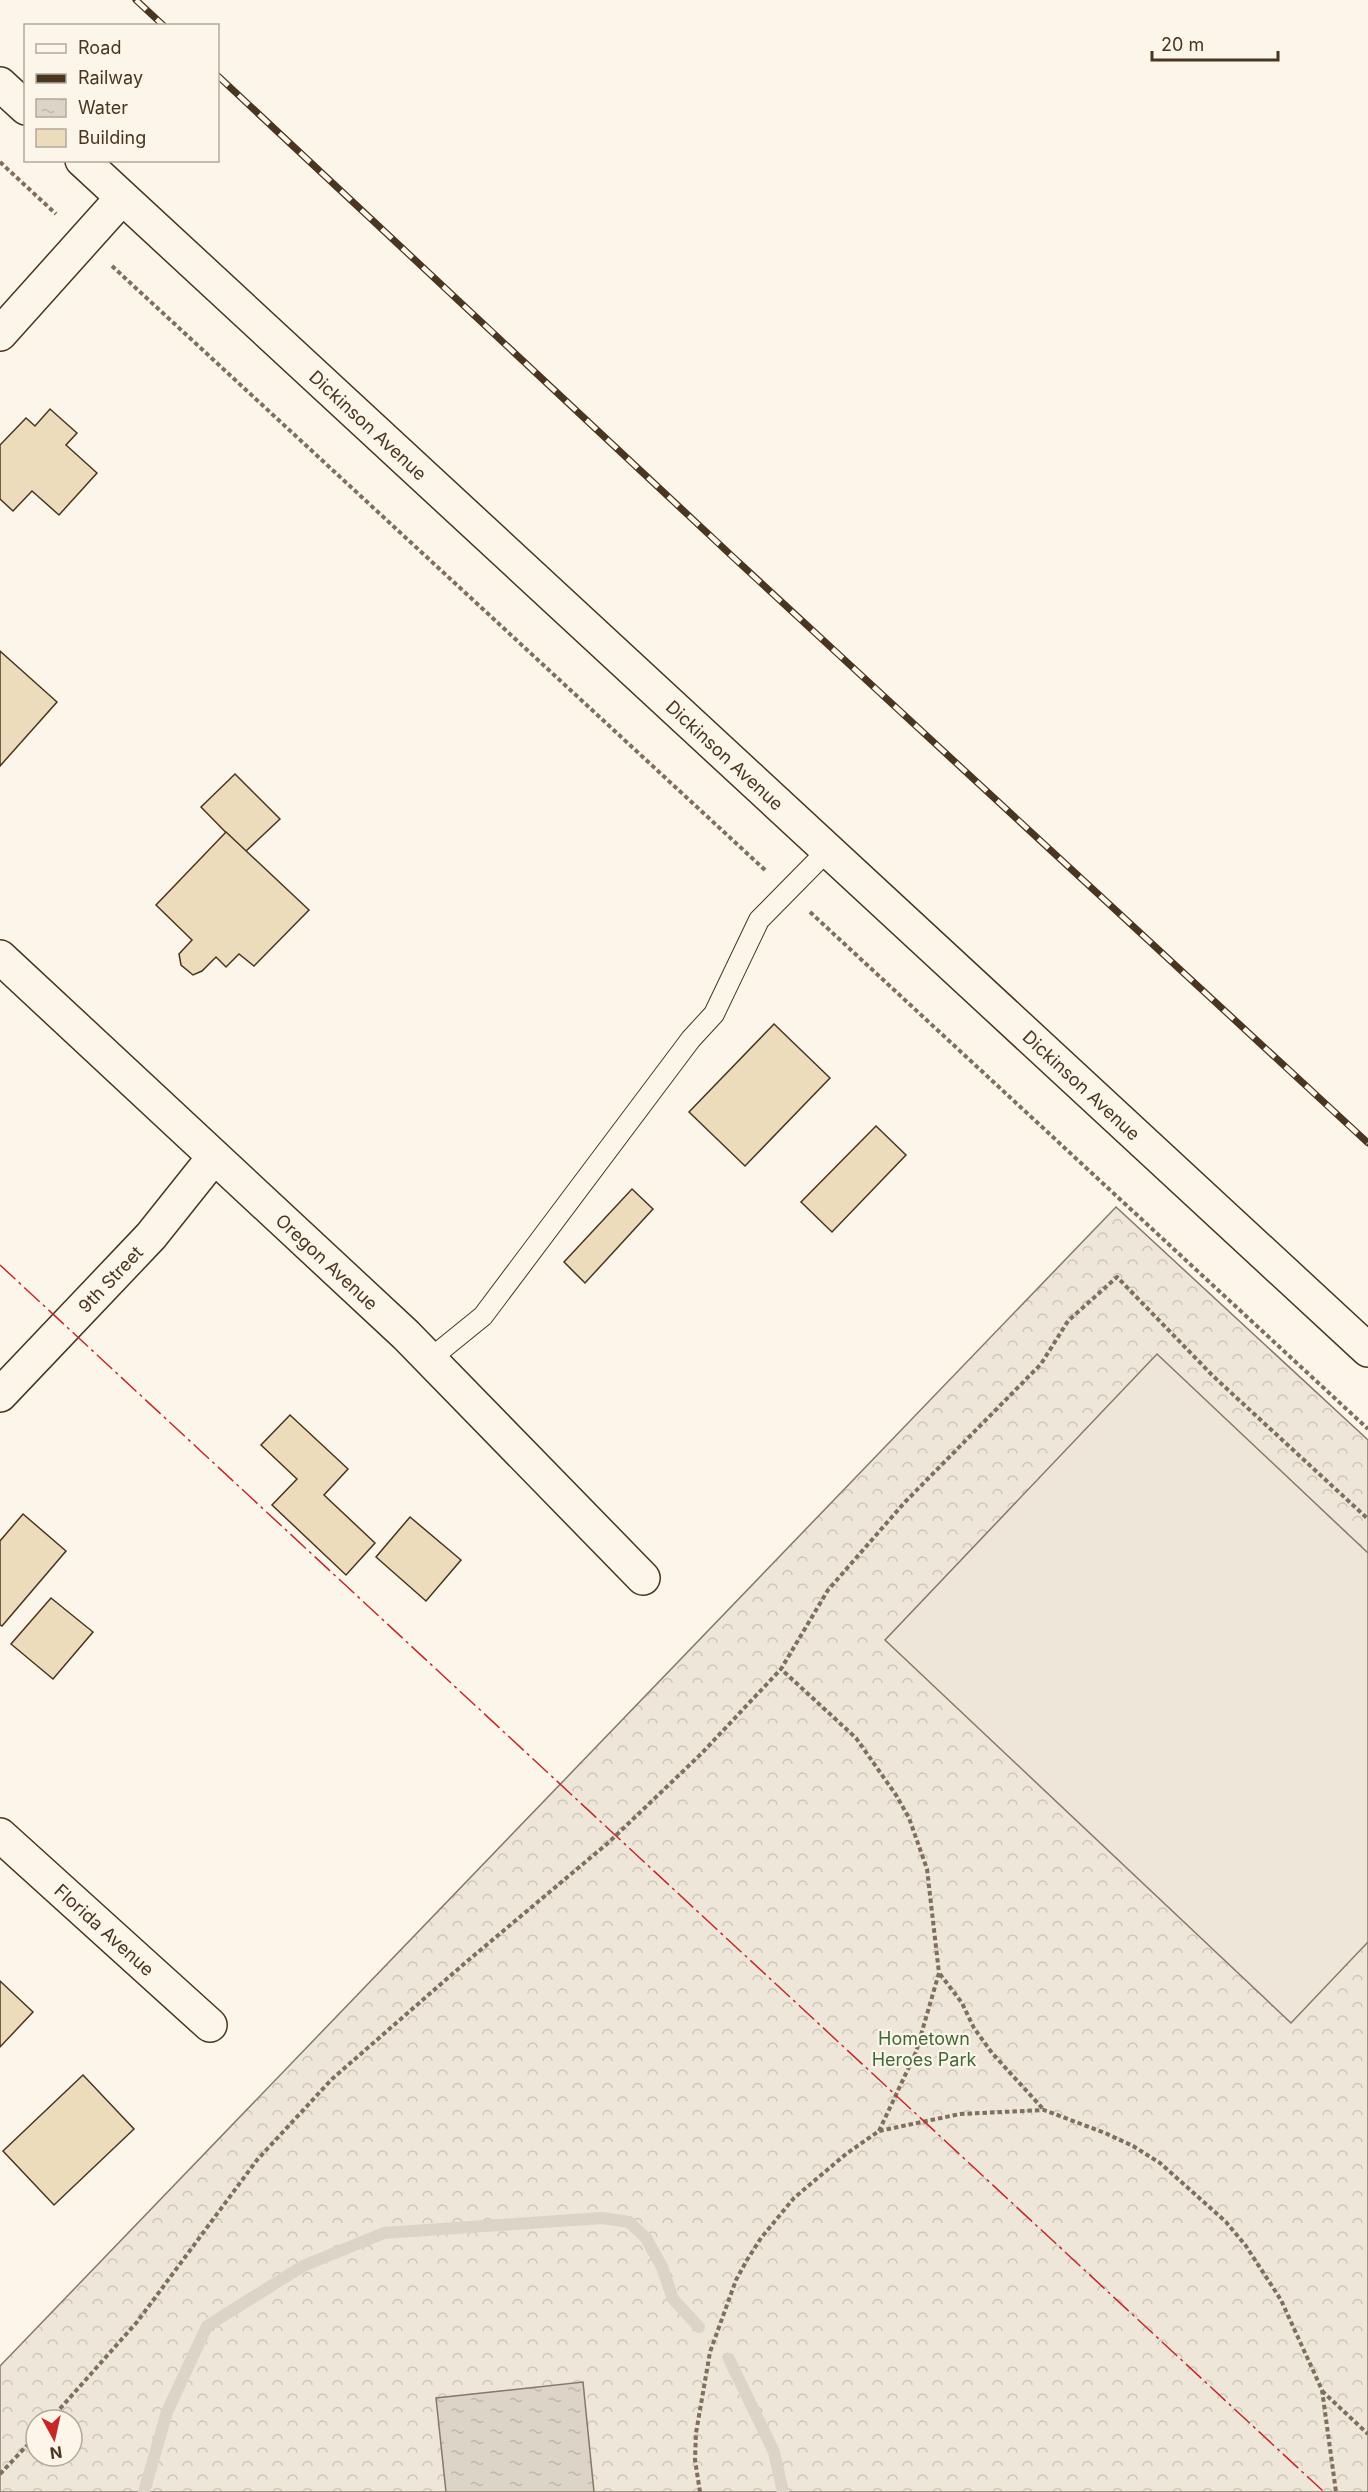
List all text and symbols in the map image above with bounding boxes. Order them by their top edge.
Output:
legend [24,24,219,162]
scale bar [1152,24,1278,62]
text: 20 m [1161,34,1204,55]
text: Road [78,37,121,58]
text: Railway [78,67,143,88]
text: Water [78,97,128,118]
text: Building [78,127,146,148]
street label: Dickinson Avenue [305,366,431,484]
street label: Dickinson Avenue [662,696,788,814]
street label: Dickinson Avenue [1019,1026,1145,1144]
street label: Oregon Avenue [272,1209,382,1314]
street label: 9th Street [74,1241,147,1317]
street label: Florida Avenue [51,1879,159,1980]
park label: Hometown Heroes Park [872,2028,976,2070]
north arrow [24,2408,84,2468]
text: N [49,2442,64,2464]

